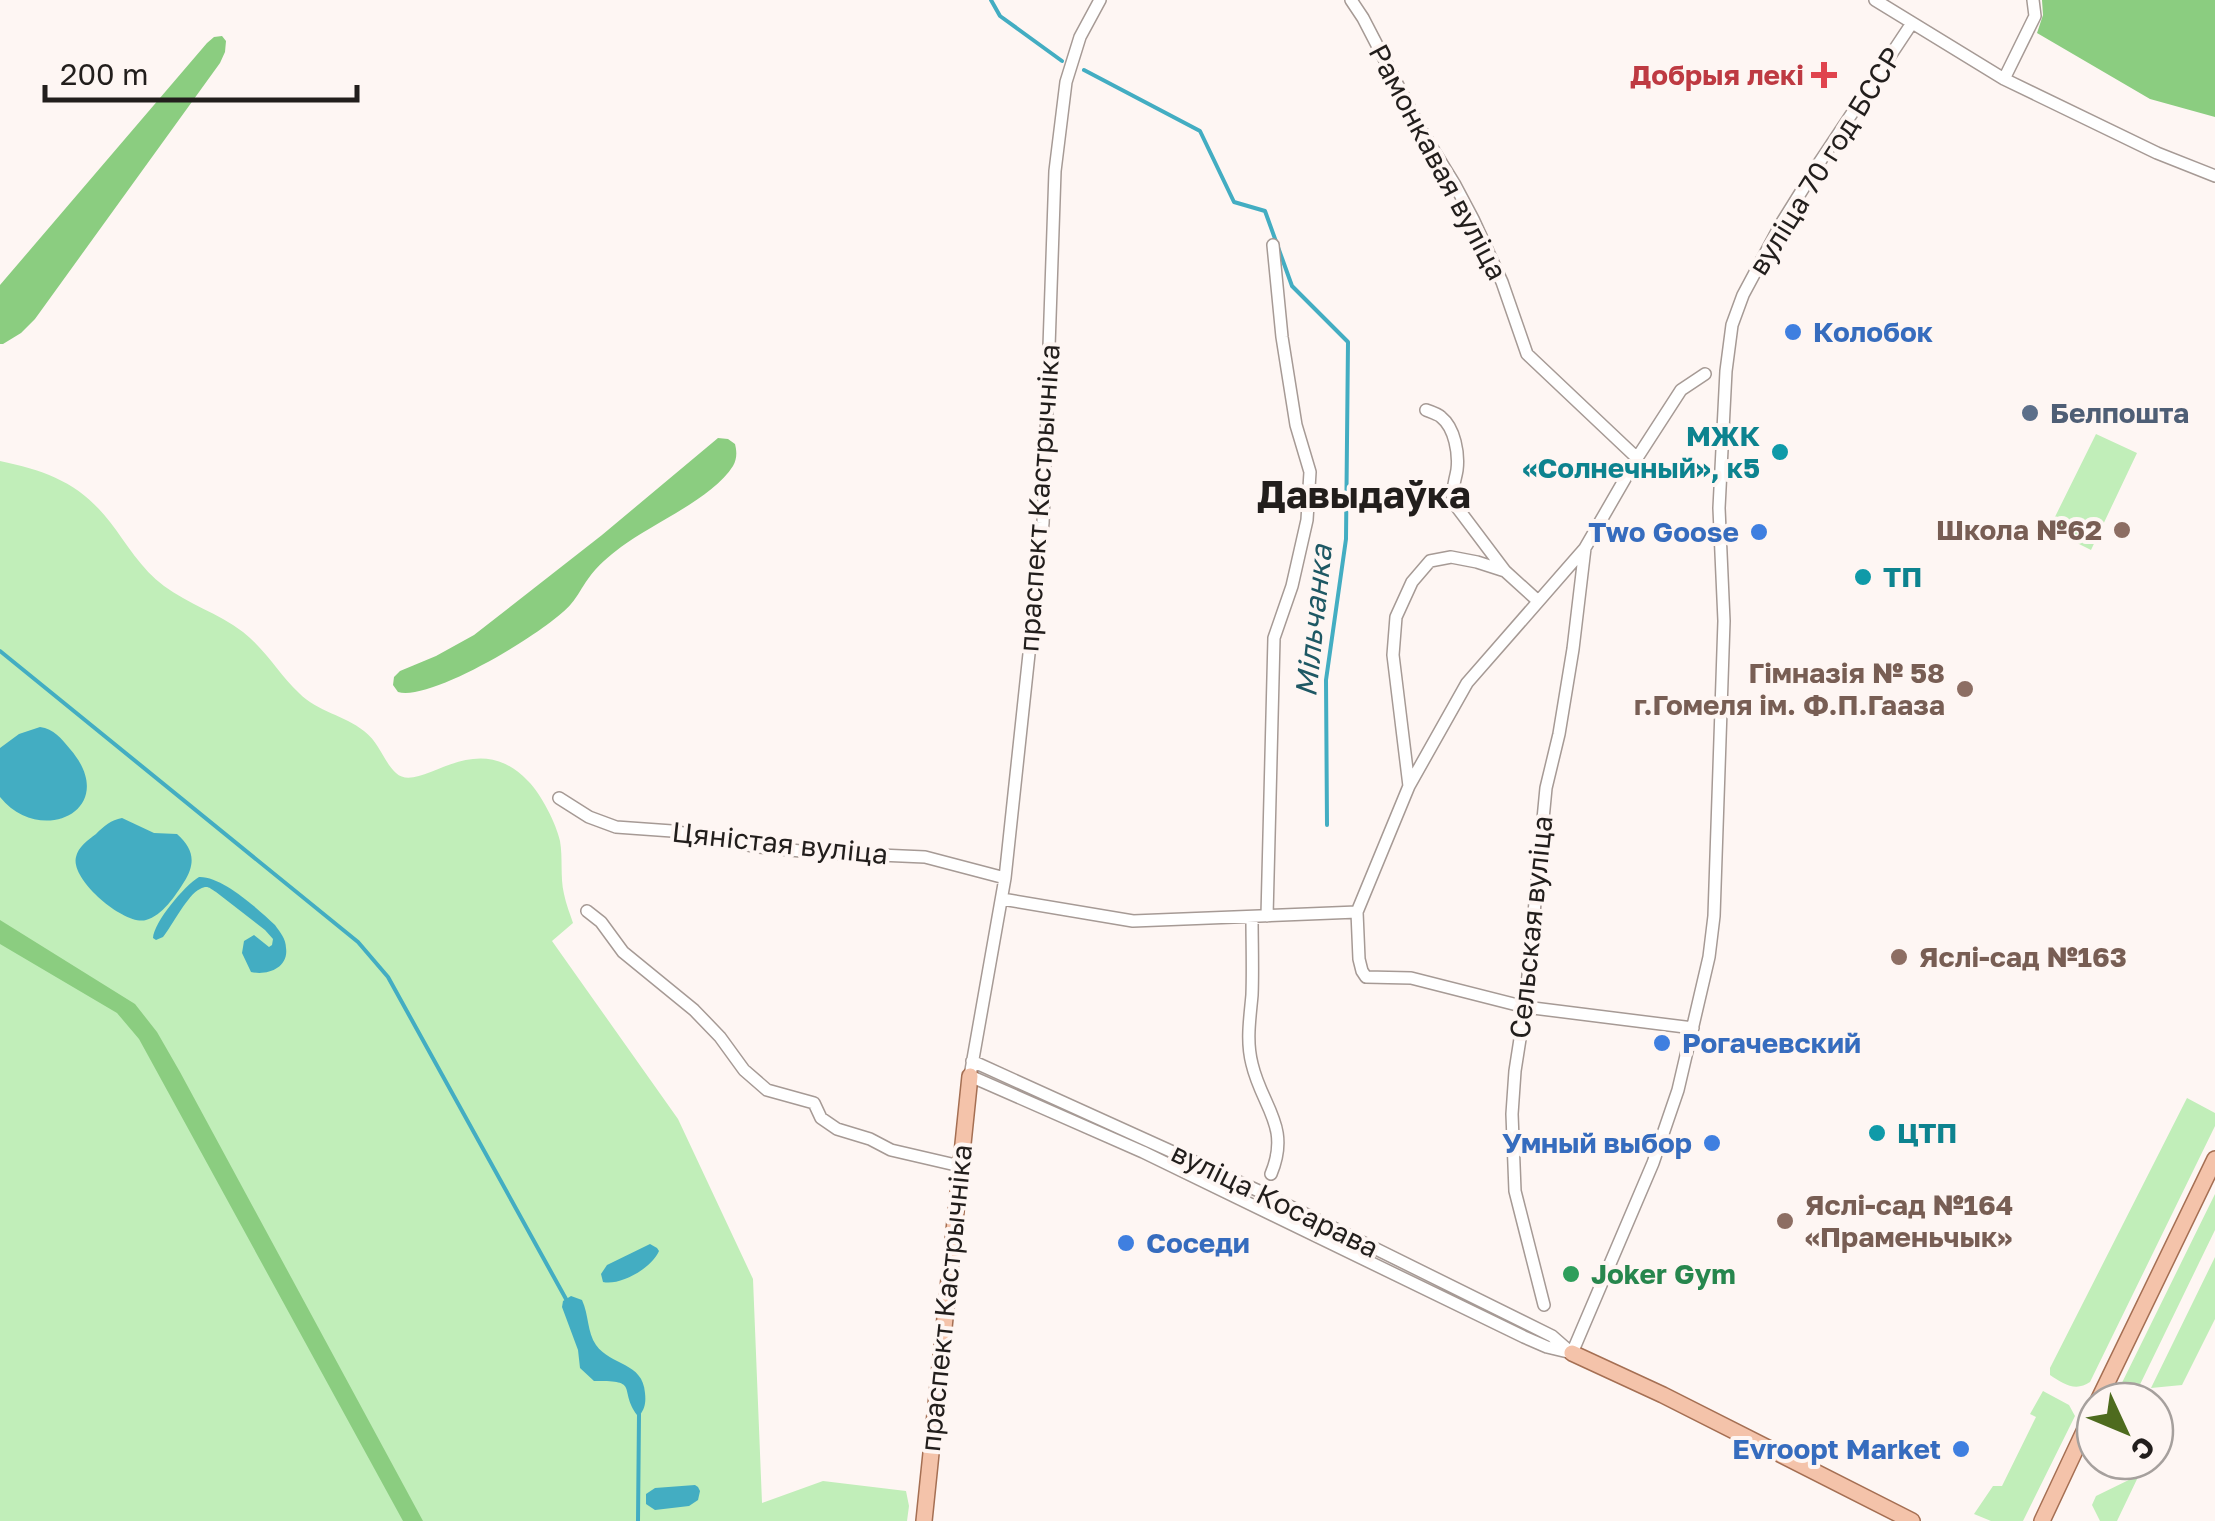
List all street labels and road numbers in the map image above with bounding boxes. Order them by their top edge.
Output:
street label: Рамонкавая вуліца [1362,38,1515,285]
street label: вуліца 70 год БССР [1741,41,1908,281]
street label: праспект Кастрычніка [1011,343,1066,653]
street label: Сельская вуліца [1502,814,1559,1040]
street label: Цяністая вуліца [670,815,890,870]
street label: вуліца Косарава [1166,1135,1384,1264]
street label: праспект Кастрычніка [913,1143,978,1453]

